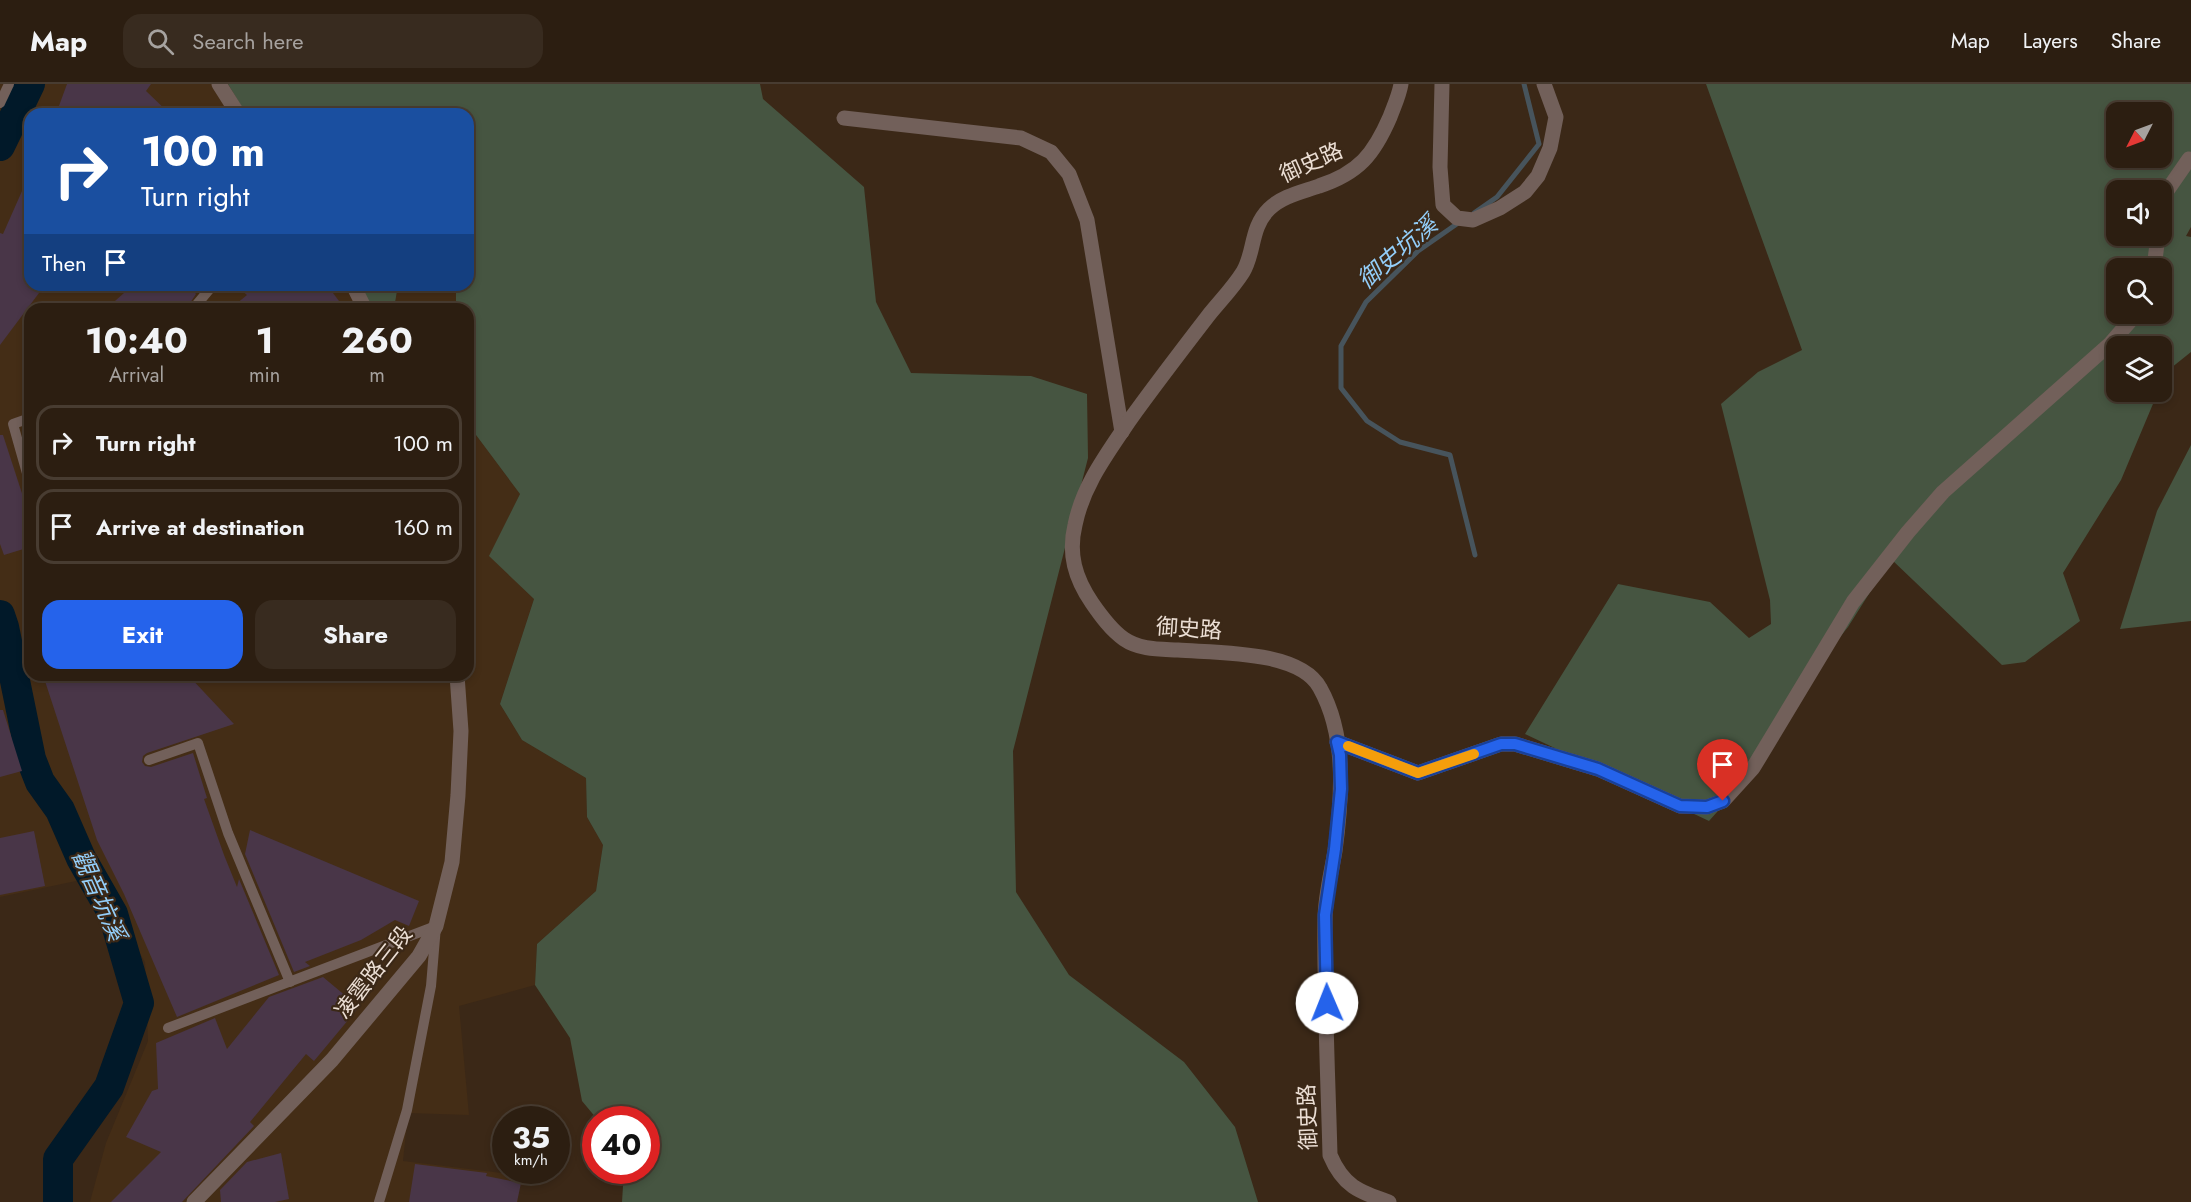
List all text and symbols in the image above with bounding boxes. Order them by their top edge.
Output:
search box [123,14,543,68]
text: Map [30,21,87,62]
icon: search [144,25,177,58]
text: Search here [192,25,304,57]
text: Map [1951,26,1990,56]
text: Layers [2023,26,2078,56]
text: Share [2111,26,2161,56]
north arrow [2106,102,2172,168]
map controls [2106,102,2172,402]
text: 100 m [141,121,265,182]
icon: right [42,132,120,210]
street label: 御史路 [1274,134,1348,190]
text: Turn right [141,177,249,216]
button: sound [2106,180,2172,246]
water label: 御史坑溪 [1349,205,1447,297]
icon: arrive [99,246,132,279]
text: Then [42,247,87,279]
button: search [2106,258,2172,324]
text: 10:40 [85,314,188,366]
text: 1 [255,314,274,366]
text: 260 [341,314,413,366]
button: layers [2106,336,2172,402]
text: Arrival [109,361,164,390]
text: min [249,361,280,390]
text: m [369,361,385,390]
icon: right [45,426,78,459]
text: Turn right [96,427,196,459]
text: 100 m [393,427,453,459]
icon: arrive [45,510,78,543]
text: Arrive at destination [96,511,305,543]
text: 160 m [393,511,453,543]
button: Exit [42,600,243,669]
button: Share [255,600,456,669]
street label: 御史路 [1155,610,1223,646]
pin [1697,739,1748,801]
icon: arrive [1706,748,1739,781]
water label: 觀音坑溪 [63,844,136,949]
street label: 凌雲路三段 [327,919,419,1025]
position arrow [1295,971,1359,1035]
street label: 御史路 [1290,1083,1324,1151]
speed limit sign: 40 [582,1106,660,1184]
text: 35 [512,1116,550,1159]
text: km/h [514,1149,548,1171]

